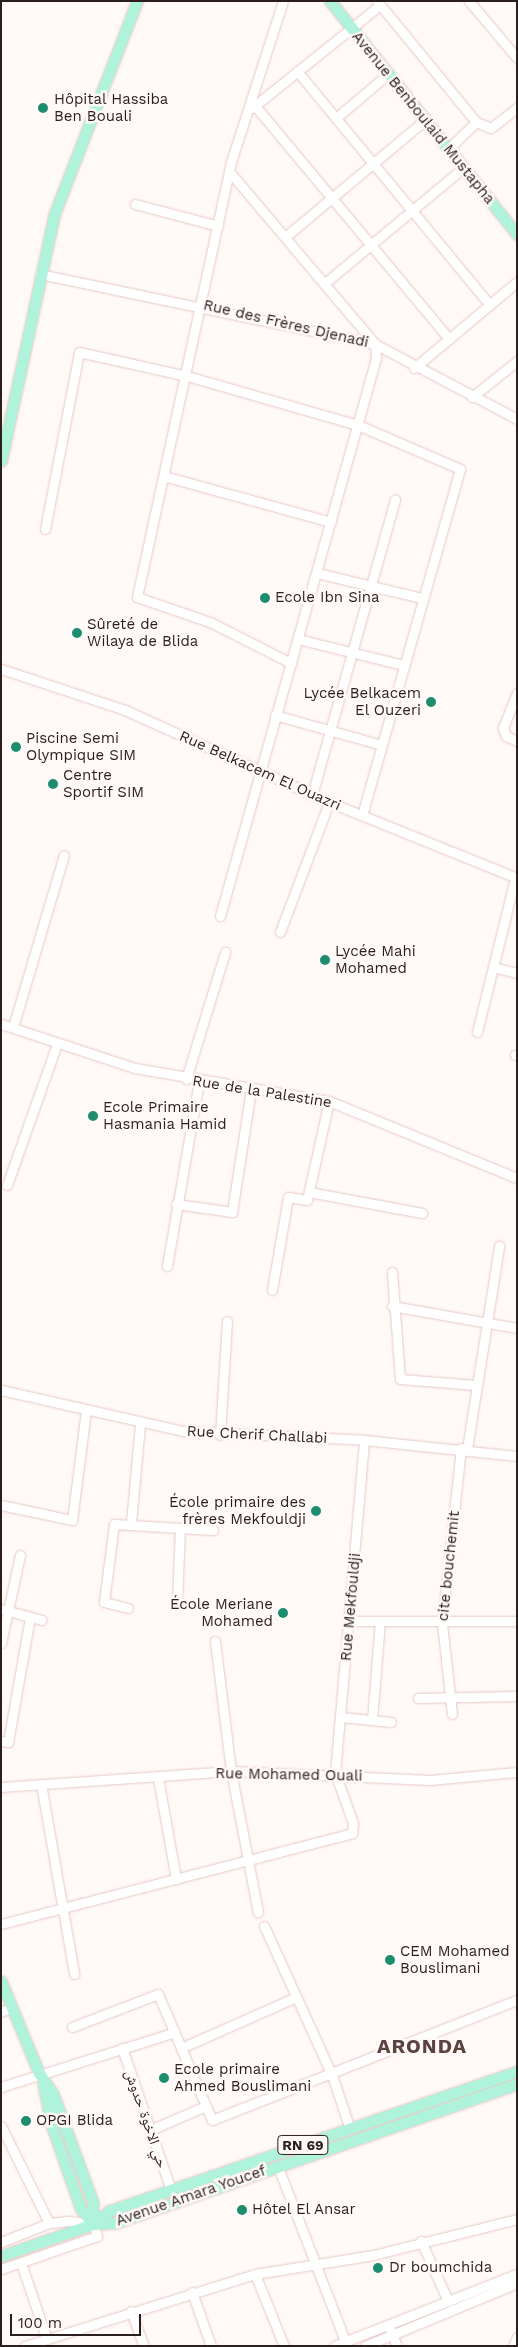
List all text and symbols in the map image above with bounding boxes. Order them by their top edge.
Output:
street label: Avenue Benboulaid Mustapha [348,28,498,208]
place label: Hôpital Hassiba Ben Bouali [54,90,169,125]
marker: Hôpital Hassiba Ben Bouali [36,101,50,115]
street label: Rue des Frères Djenadi [202,296,370,352]
place label: Ecole Ibn Sina [275,589,380,607]
marker: Ecole Ibn Sina [259,592,271,604]
place label: Sûreté de Wilaya de Blida [87,615,199,650]
marker: Sûreté de Wilaya de Blida [71,627,83,639]
place label: Lycée Belkacem El Ouzeri [304,684,421,719]
marker: Lycée Belkacem El Ouzeri [425,696,437,708]
street label: Rue Belkacem El Ouazri [176,727,344,815]
place label: Piscine Semi Olympique SIM [26,729,136,764]
marker: Piscine Semi Olympique SIM [10,741,22,753]
place label: Centre Sportif SIM [63,766,145,801]
marker: Centre Sportif SIM [47,778,59,790]
place label: Lycée Mahi Mohamed [335,942,416,977]
marker: Lycée Mahi Mohamed [319,954,331,966]
street label: Rue de la Palestine [191,1072,333,1112]
place label: Ecole Primaire Hasmania Hamid [103,1098,227,1133]
marker: Ecole Primaire Hasmania Hamid [87,1110,99,1122]
street label: Rue Cherif Challabi [186,1422,328,1448]
place label: École primaire des frères Mekfouldji [169,1493,306,1528]
marker: École primaire des frères Mekfouldji [310,1505,322,1517]
street label: cite bouchemit [434,1510,464,1622]
street label: Rue Mekfouldji [337,1552,365,1662]
place label: École Meriane Mohamed [170,1595,273,1630]
marker: École Meriane Mohamed [277,1607,289,1619]
street label: Rue Mohamed Ouali [215,1765,363,1785]
place label: CEM Mohamed Bouslimani [400,1942,510,1977]
marker: CEM Mohamed Bouslimani [384,1954,396,1966]
district label: ARONDA [376,2034,468,2058]
place label: Ecole primaire Ahmed Bouslimani [174,2060,311,2095]
street label: حي الاخوة حدوش [121,2067,171,2171]
marker: Ecole primaire Ahmed Bouslimani [158,2072,170,2084]
place label: OPGI Blida [36,2112,113,2130]
marker: OPGI Blida [20,2115,32,2127]
road number: RN 69 [277,2134,329,2156]
street label: Avenue Amara Youcef [113,2162,269,2230]
place label: Hôtel El Ansar [252,2201,357,2219]
marker: Hôtel El Ansar [236,2204,248,2216]
place label: Dr boumchida [389,2259,492,2277]
marker: Dr boumchida [371,2261,385,2275]
scale bar [12,2304,144,2336]
text: 100 m [18,2314,62,2332]

